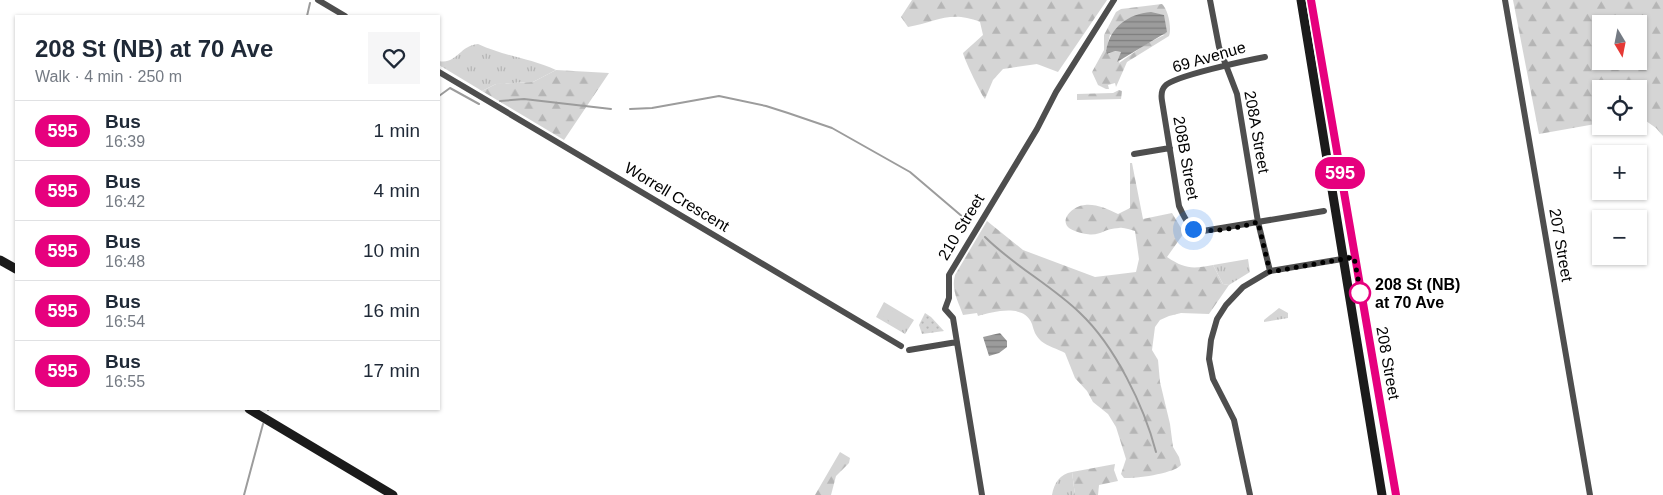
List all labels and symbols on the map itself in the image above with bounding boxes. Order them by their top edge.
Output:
north arrow [1592,15,1648,70]
street label: 69 Avenue [1170,38,1248,76]
street label: 208A Street [1241,89,1273,175]
street label: 208B Street [1170,115,1202,202]
line badge: 595 [1311,157,1369,189]
street label: Worrell Crescent [622,159,733,235]
street label: 210 Street [935,191,988,263]
street label: 207 Street [1546,207,1576,283]
your location [1181,217,1206,242]
place label: 208 St (NB) at 70 Ave [1375,276,1460,311]
marker: 208 St (NB) at 70 Ave [1349,282,1371,304]
street label: 208 Street [1373,325,1403,401]

